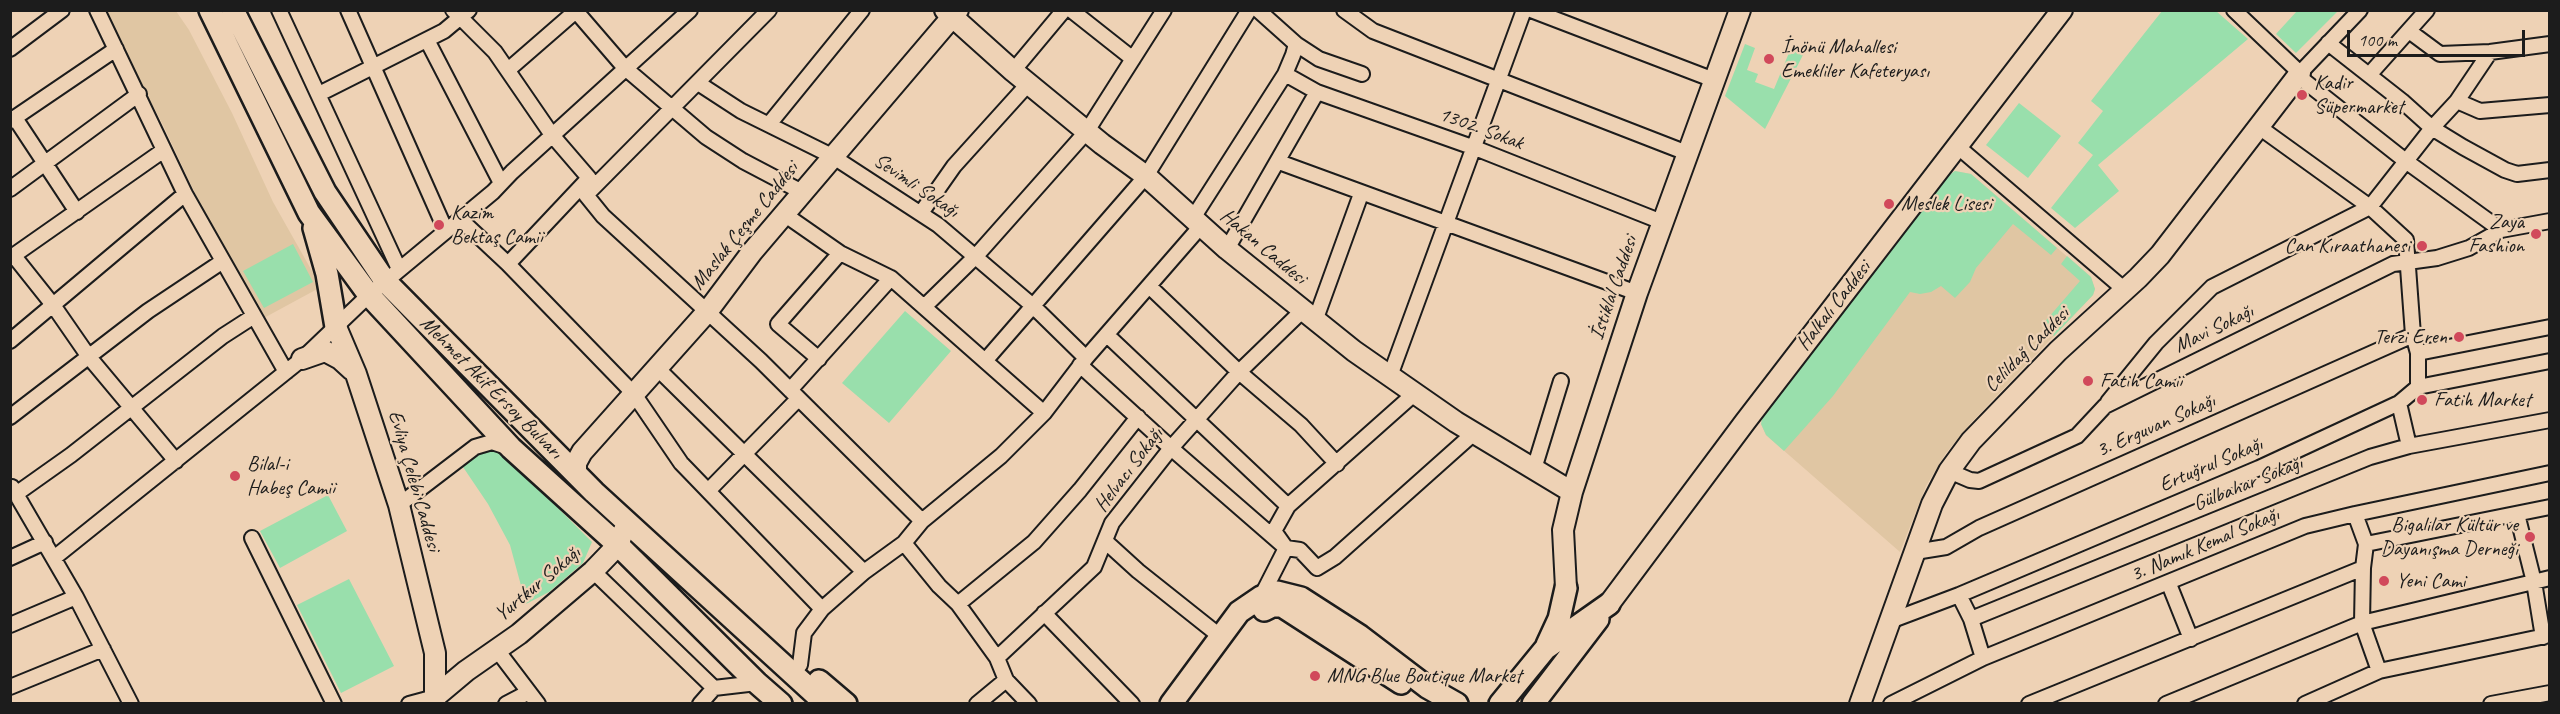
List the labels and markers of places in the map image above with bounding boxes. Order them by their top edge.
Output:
place label: İnönü Mahallesi Emekliler Kafeteryası [1781,34,1929,84]
marker: İnönü Mahallesi Emekliler Kafeteryası [1762,52,1776,66]
place label: Kadir Süpermarket [2314,70,2403,120]
marker: Kadir Süpermarket [2295,88,2309,102]
place label: Meslek Lisesi [1901,191,1991,217]
marker: Meslek Lisesi [1882,197,1896,211]
place label: Kazim Bektaş Camii [451,200,543,250]
place label: Zaya Fashion [2468,209,2524,259]
marker: Kazim Bektaş Camii [432,218,446,232]
marker: Zaya Fashion [2529,227,2543,241]
place label: Can Kıraathanesi [2284,233,2410,259]
marker: Can Kıraathanesi [2415,239,2429,253]
place label: Terzi Eren [2374,324,2447,350]
marker: Terzi Eren [2452,330,2466,344]
place label: Fatih Camii [2100,368,2182,394]
marker: Fatih Camii [2081,374,2095,388]
place label: Fatih Market [2434,387,2531,413]
marker: Fatih Market [2415,393,2429,407]
place label: Bilal-i Habeş Camii [247,451,335,501]
marker: Bilal-i Habeş Camii [228,469,242,483]
place label: Bigalılar Kültür ve Dayanışma Derneği [2381,512,2518,562]
marker: Bigalılar Kültür ve Dayanışma Derneği [2523,530,2537,544]
place label: Yeni Cami [2396,568,2465,594]
marker: Yeni Cami [2377,574,2391,588]
place label: MNG Blue Boutique Market [1327,663,1522,689]
marker: MNG Blue Boutique Market [1308,669,1322,683]

